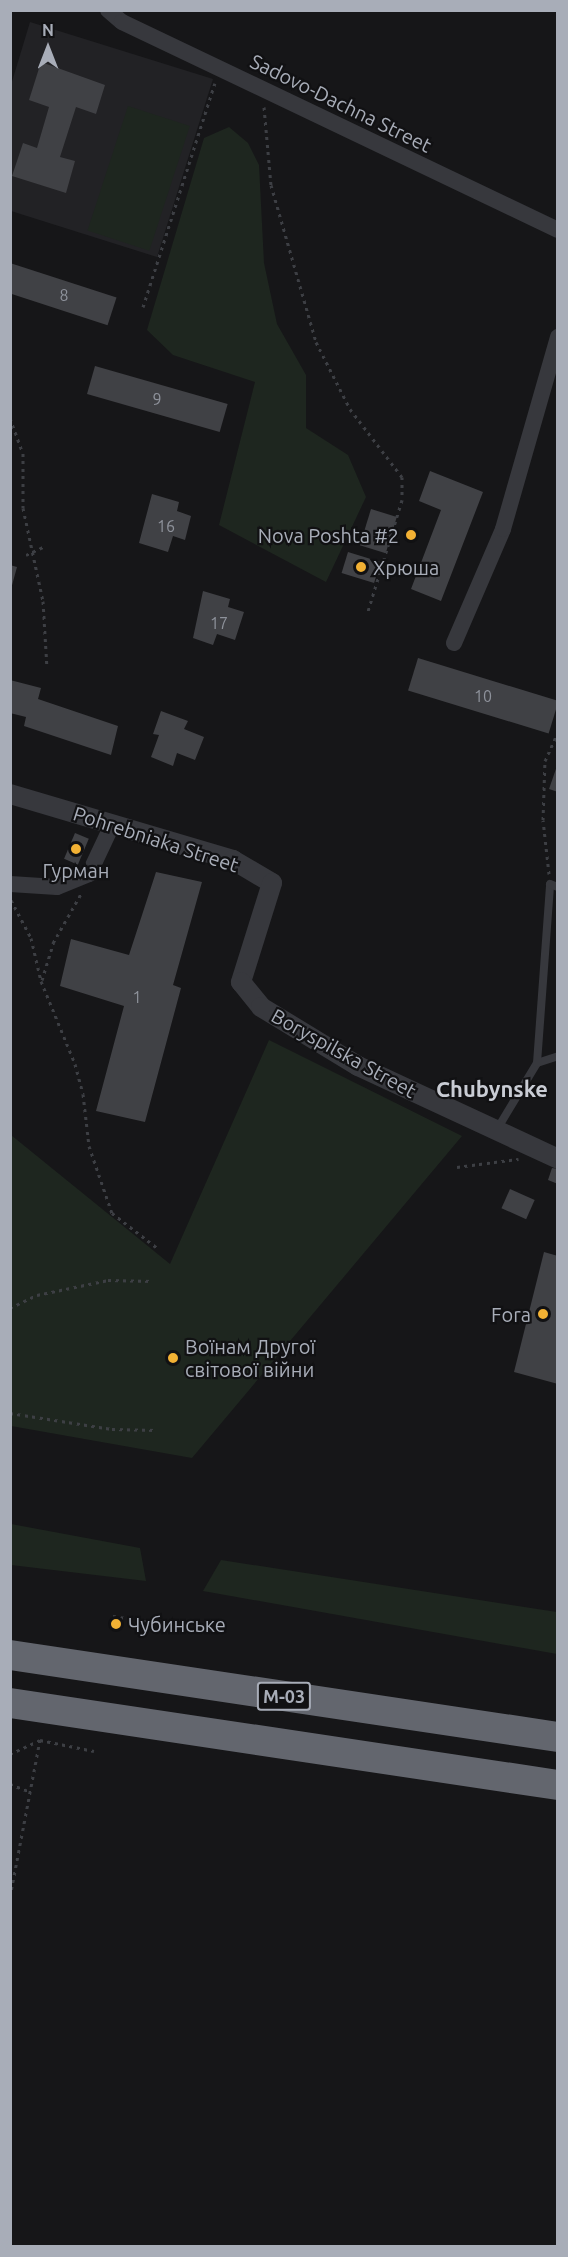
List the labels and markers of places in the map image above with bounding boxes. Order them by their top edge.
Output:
place label: Nova Poshta #2 [258,523,399,547]
marker: Nova Poshta #2 [404,528,418,542]
place label: Хрюша [373,555,439,579]
marker: Хрюша [354,560,368,574]
marker: Гурман [69,842,83,856]
place label: Гурман [43,858,109,882]
place label: Fora [491,1302,531,1326]
marker: Fora [536,1307,550,1321]
place label: Воїнам Другої світової війни [185,1334,315,1381]
marker: Воїнам Другої світової війни [166,1351,180,1365]
place label: Чубинське [128,1612,226,1636]
marker: Чубинське [109,1617,123,1631]

